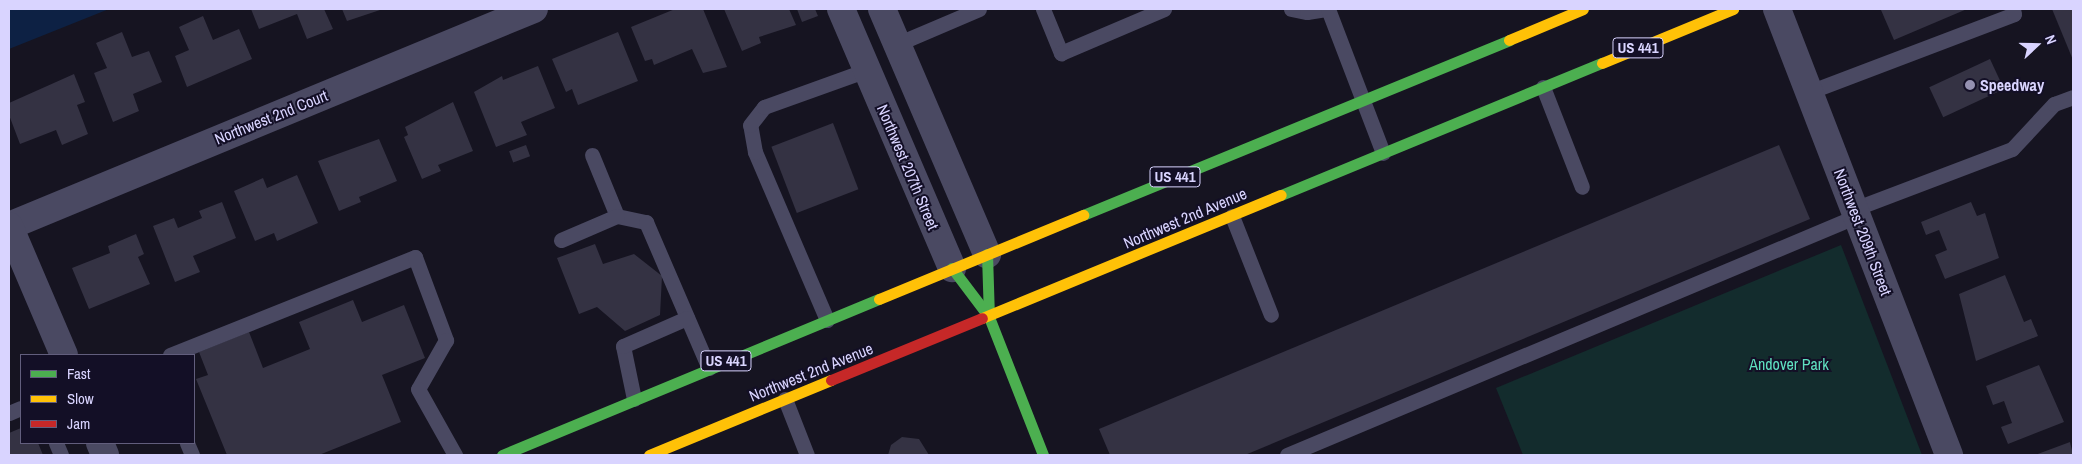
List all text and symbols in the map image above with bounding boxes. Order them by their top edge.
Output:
north arrow [2012,20,2062,70]
text: N [2041,33,2061,47]
road number: US 441 [1612,36,1664,60]
place label: Speedway [1980,75,2044,95]
marker: Speedway [1964,79,1976,91]
street label: Northwest 2nd Court [212,86,330,148]
street label: Northwest 207th Street [873,101,943,233]
road number: US 441 [1149,164,1201,190]
street label: Northwest 209th Street [1830,166,1896,298]
street label: Northwest 2nd Avenue [1120,183,1250,253]
street label: Northwest 2nd Avenue [746,338,876,406]
road number: US 441 [700,348,752,374]
legend [20,354,195,444]
park label: Andover Park [1749,354,1829,374]
text: Fast [67,363,90,384]
text: Slow [67,388,94,409]
text: Jam [67,413,90,434]

